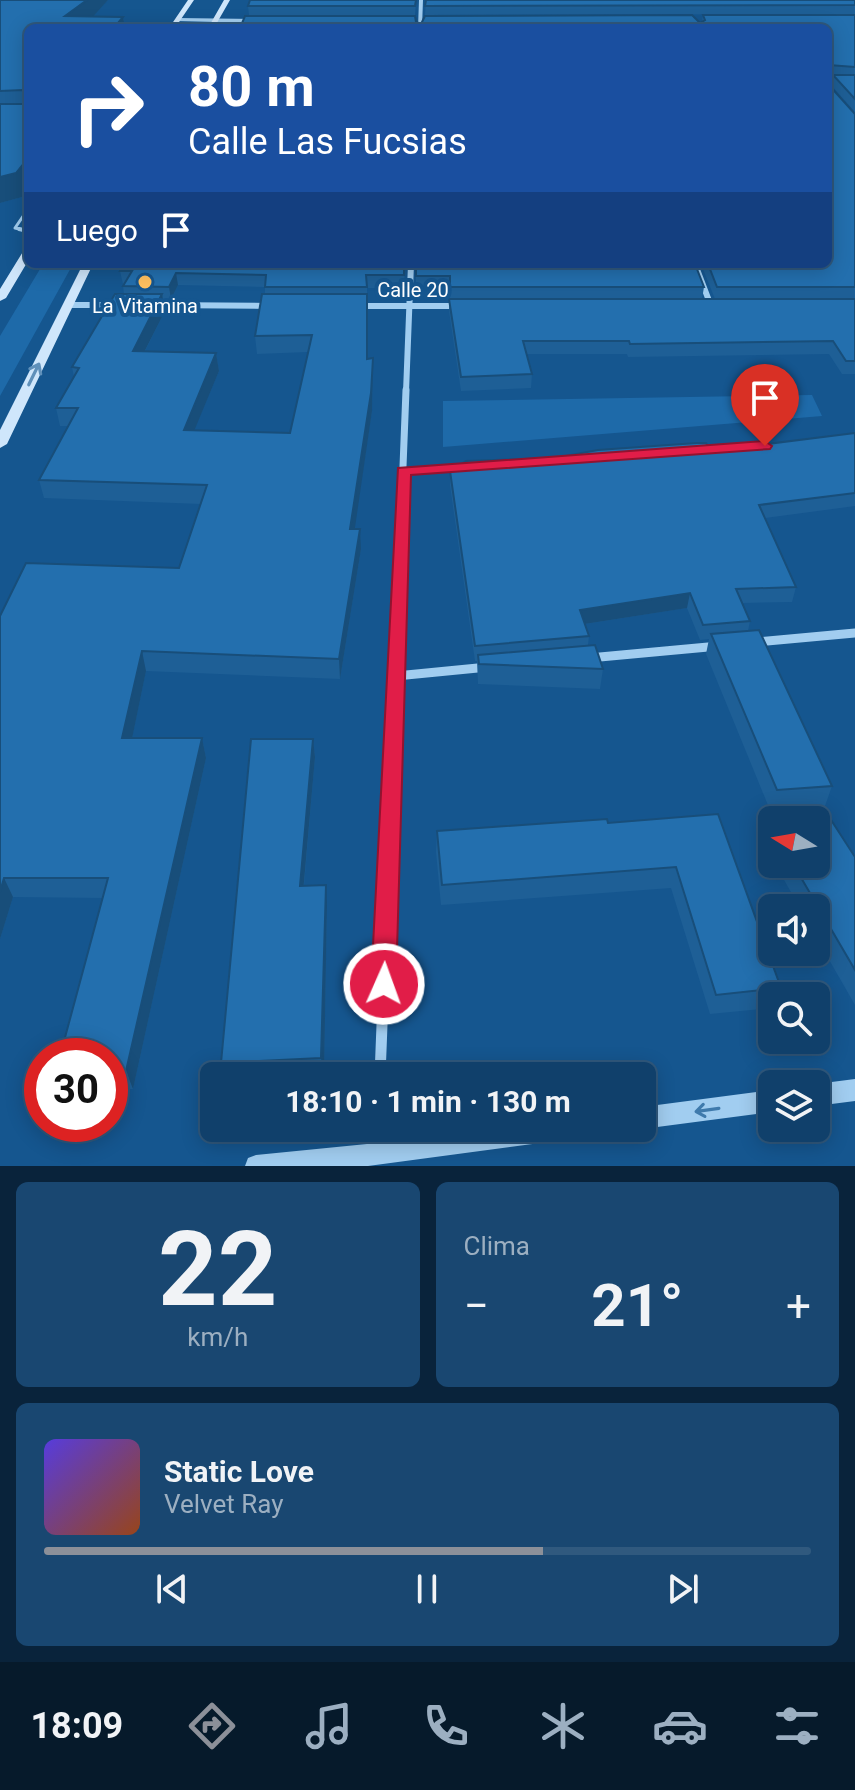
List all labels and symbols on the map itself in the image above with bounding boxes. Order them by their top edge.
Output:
marker: La Vitamina [136,273,154,291]
street label: Calle 20 [377,278,449,302]
place label: La Vitamina [92,294,198,318]
one-way arrow [27,363,42,387]
pin [731,364,799,446]
north arrow [758,806,830,878]
position arrow [342,942,426,1026]
speed limit sign: 30 [24,1038,128,1142]
one-way arrow [694,1102,721,1117]

